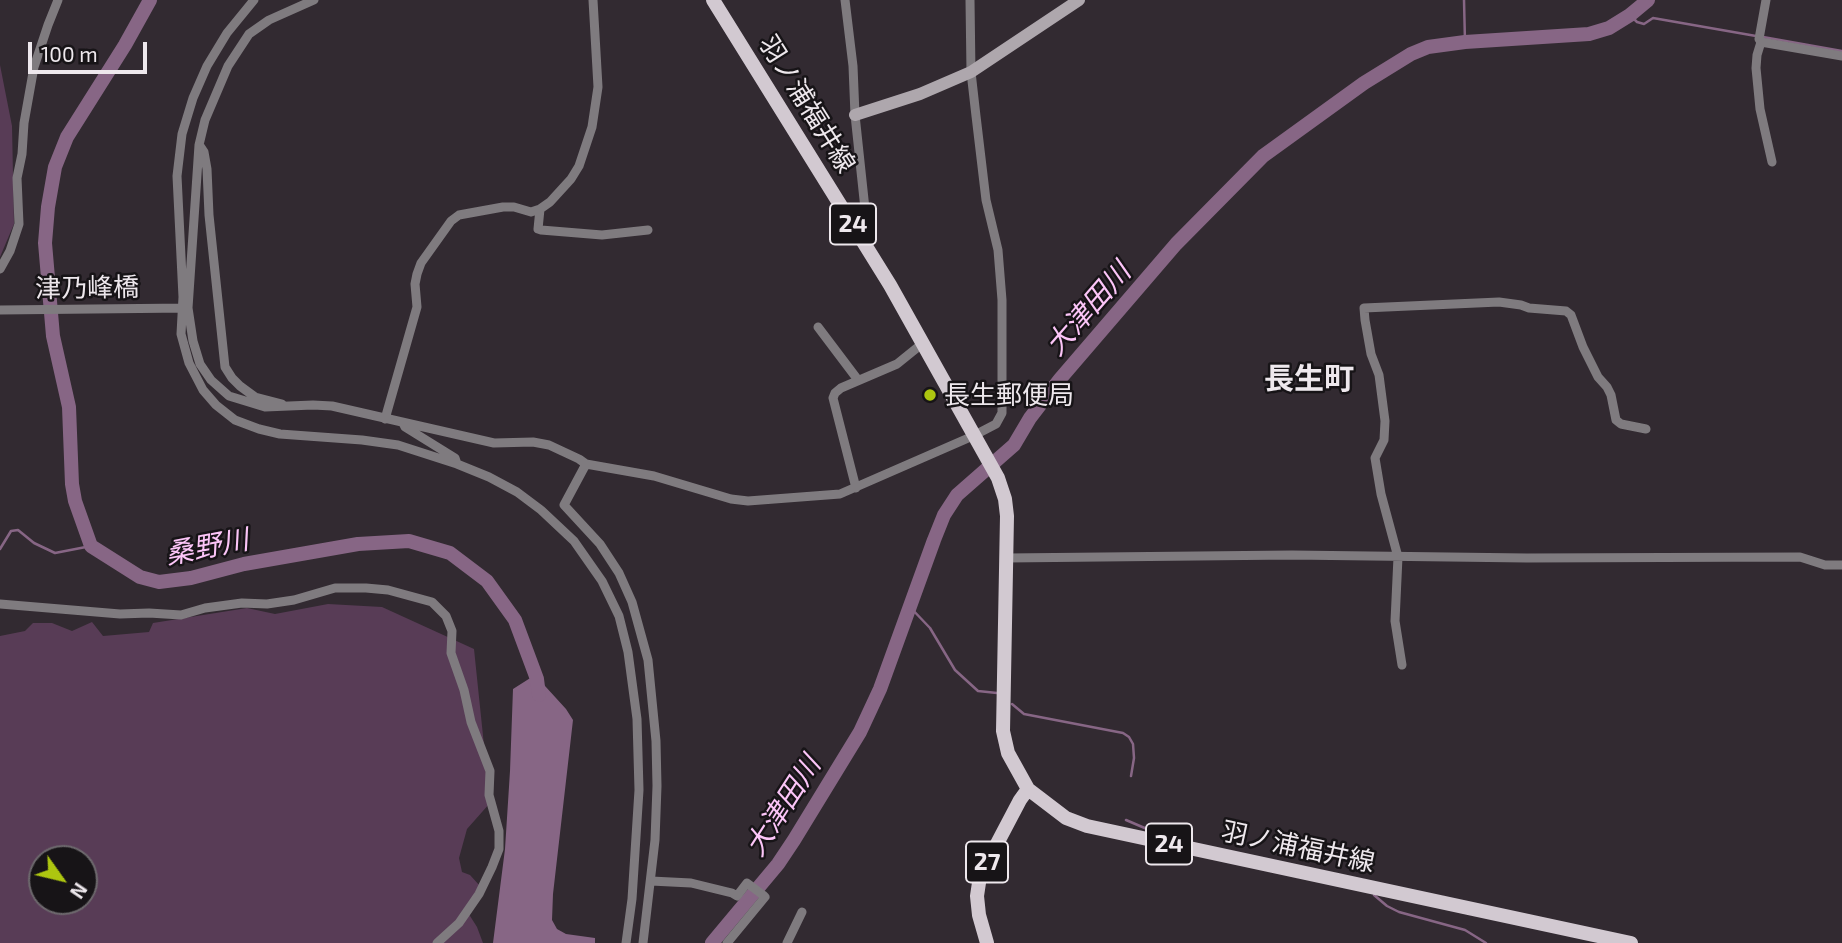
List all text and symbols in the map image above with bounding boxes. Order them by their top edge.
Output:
scale bar [32,28,150,72]
street label: 羽ノ浦福井線 [752,30,862,178]
text: 100 m [41,41,98,66]
road number: 24 [830,204,876,244]
water label: 大津田川 [1039,256,1137,362]
street label: 津乃峰橋 [35,271,139,305]
district label: 長生町 [1264,361,1354,397]
place label: 長生郵便局 [944,379,1074,411]
marker: 長生郵便局 [922,387,938,403]
water label: 桑野川 [163,522,251,572]
water label: 大津田川 [738,750,828,862]
street label: 羽ノ浦福井線 [1218,816,1378,878]
road number: 24 [1146,824,1192,864]
road number: 27 [966,842,1008,882]
north arrow [28,845,98,915]
text: N [66,879,93,903]

